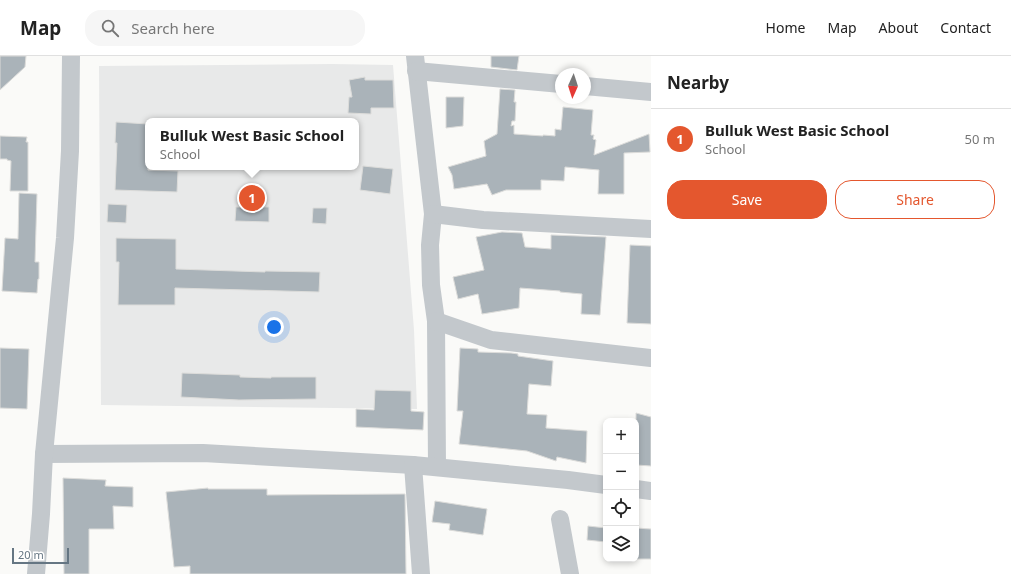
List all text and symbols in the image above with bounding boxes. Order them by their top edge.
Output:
search box [85,10,365,46]
text: Map [20,15,61,41]
icon: search [99,17,121,39]
text: Search here [131,18,215,38]
text: Home [766,18,805,37]
text: Map [827,18,857,37]
text: About [879,18,918,37]
text: Contact [940,18,991,37]
north arrow [555,68,591,104]
text: Nearby [667,71,729,94]
popup [145,118,359,170]
text: Bulluk West Basic School [705,120,889,140]
text: Bulluk West Basic School [160,125,344,145]
text: 1 [676,130,684,148]
text: 50 m [965,130,995,148]
text: School [705,140,746,158]
text: School [160,145,200,163]
button: Save [667,180,827,219]
button: Share [835,180,995,219]
pin: 1 [239,183,265,213]
your location [264,317,284,337]
map controls [603,418,639,562]
button: + [603,418,639,454]
button: − [603,454,639,490]
button: locate [603,490,639,526]
button: layers [603,526,639,562]
scale bar [12,546,69,565]
text: 20 m [18,547,44,562]

